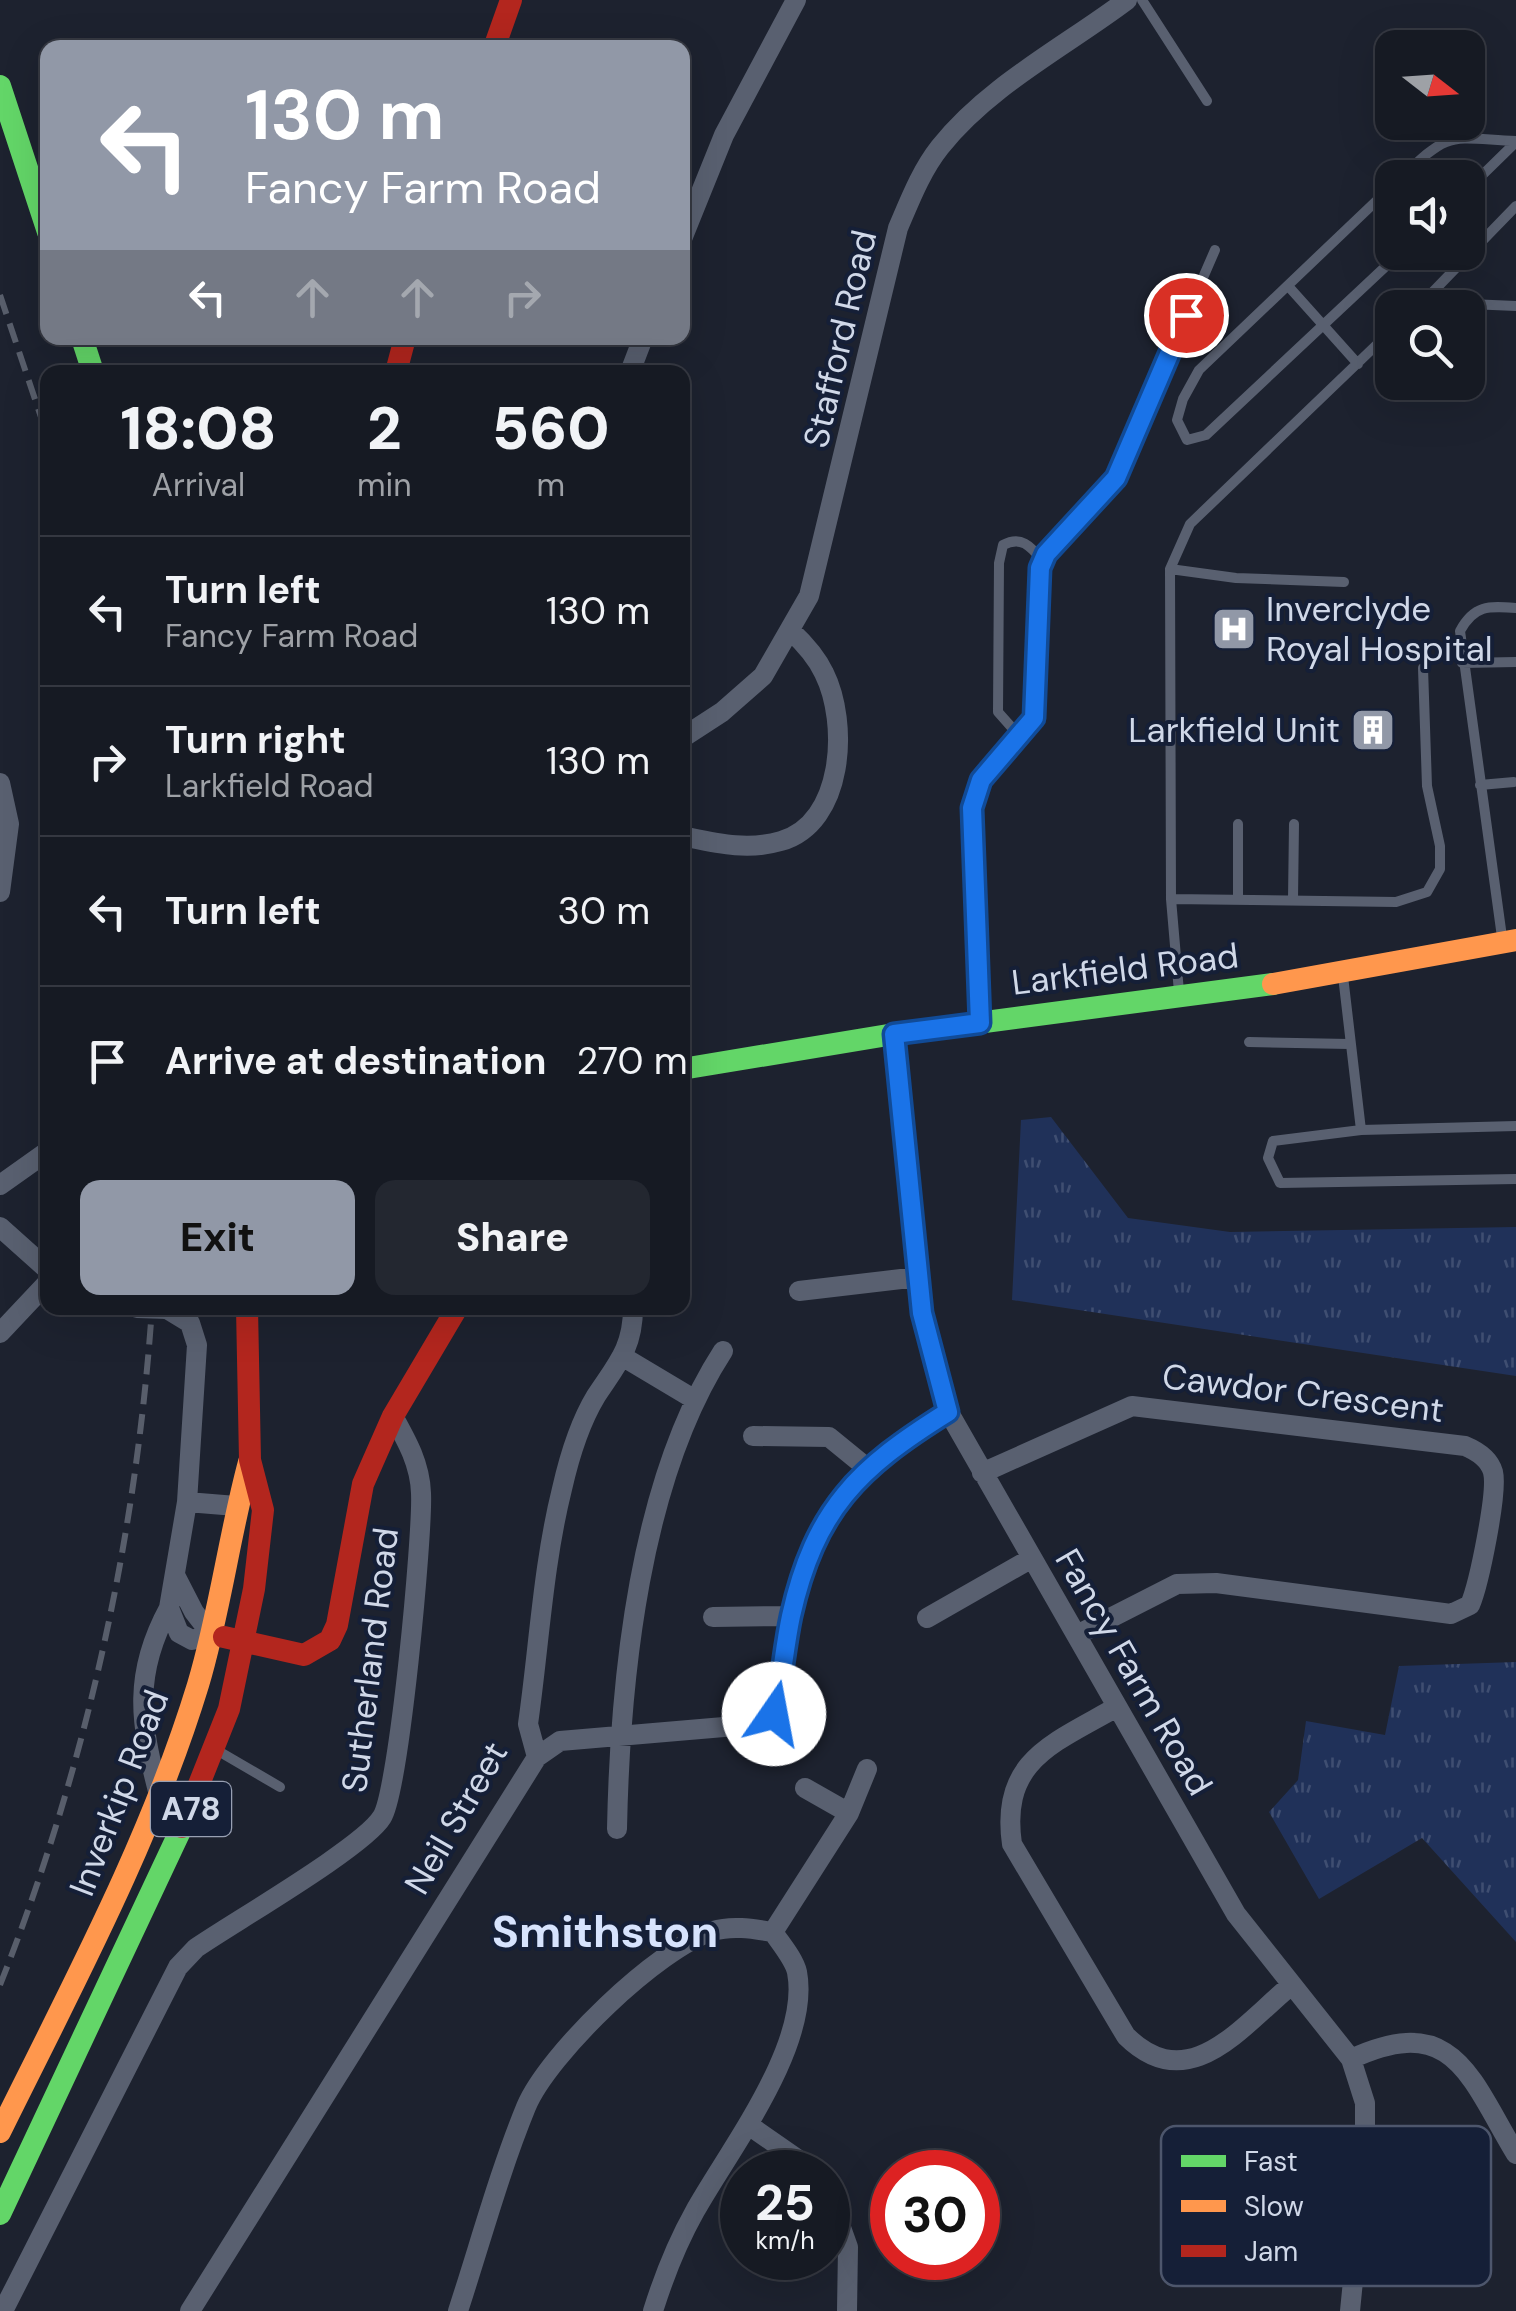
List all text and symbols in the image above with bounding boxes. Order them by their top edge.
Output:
north arrow [1375,30,1485,140]
map controls [1375,30,1485,400]
text: 130 m [245,70,444,161]
icon: left [80,80,210,210]
text: Fancy Farm Road [245,158,601,217]
button: sound [1375,160,1485,270]
street label: Stafford Road [793,226,887,452]
icon: left [180,270,235,325]
icon: ahead [285,270,340,325]
icon: ahead [390,270,445,325]
icon: right [495,270,550,325]
pin [1144,273,1229,358]
icon: arrive [1159,288,1214,343]
button: search [1375,290,1485,400]
text: 18:08 [120,389,277,468]
text: 2 [367,389,402,468]
text: 560 [492,389,610,468]
text: Arrival [152,464,245,506]
text: min [357,464,412,506]
text: m [536,464,565,506]
text: Turn left [165,565,321,615]
icon: left [80,584,135,639]
text: 130 m [546,586,650,636]
place label: Inverclyde Royal Hospital [1266,586,1493,672]
hospital icon: Inverclyde Royal Hospital [1211,606,1257,652]
text: Fancy Farm Road [165,615,418,657]
place label: Larkfield Unit [1128,707,1340,753]
building icon: Larkfield Unit [1350,707,1396,753]
text: Turn right [165,715,346,765]
icon: right [80,734,135,789]
text: 130 m [546,736,650,786]
text: Larkfield Road [165,765,374,807]
icon: left [80,884,135,939]
text: Turn left [165,886,321,936]
text: 30 m [558,886,650,936]
street label: Larkfield Road [1009,932,1241,1006]
icon: arrive [80,1034,135,1089]
text: Arrive at destination [165,1036,547,1086]
text: 270 m [577,1036,688,1086]
button: Exit [80,1180,355,1295]
button: Share [375,1180,650,1295]
street label: Cawdor Crescent [1160,1353,1446,1433]
street label: Sutherland Road [331,1525,409,1795]
street label: Fancy Farm Road [1045,1541,1223,1803]
position arrow [722,1662,826,1766]
street label: Inverkip Road [59,1683,179,1903]
street label: Neil Street [394,1733,518,1903]
road number: A78 [151,1782,231,1836]
district label: Smithston [492,1902,718,1961]
legend [1161,2126,1491,2286]
text: Fast [1244,2143,1298,2180]
speed limit sign: 30 [870,2150,1000,2280]
text: 25 [755,2170,815,2236]
text: Slow [1244,2188,1304,2225]
text: km/h [755,2224,815,2257]
text: Jam [1244,2233,1298,2270]

